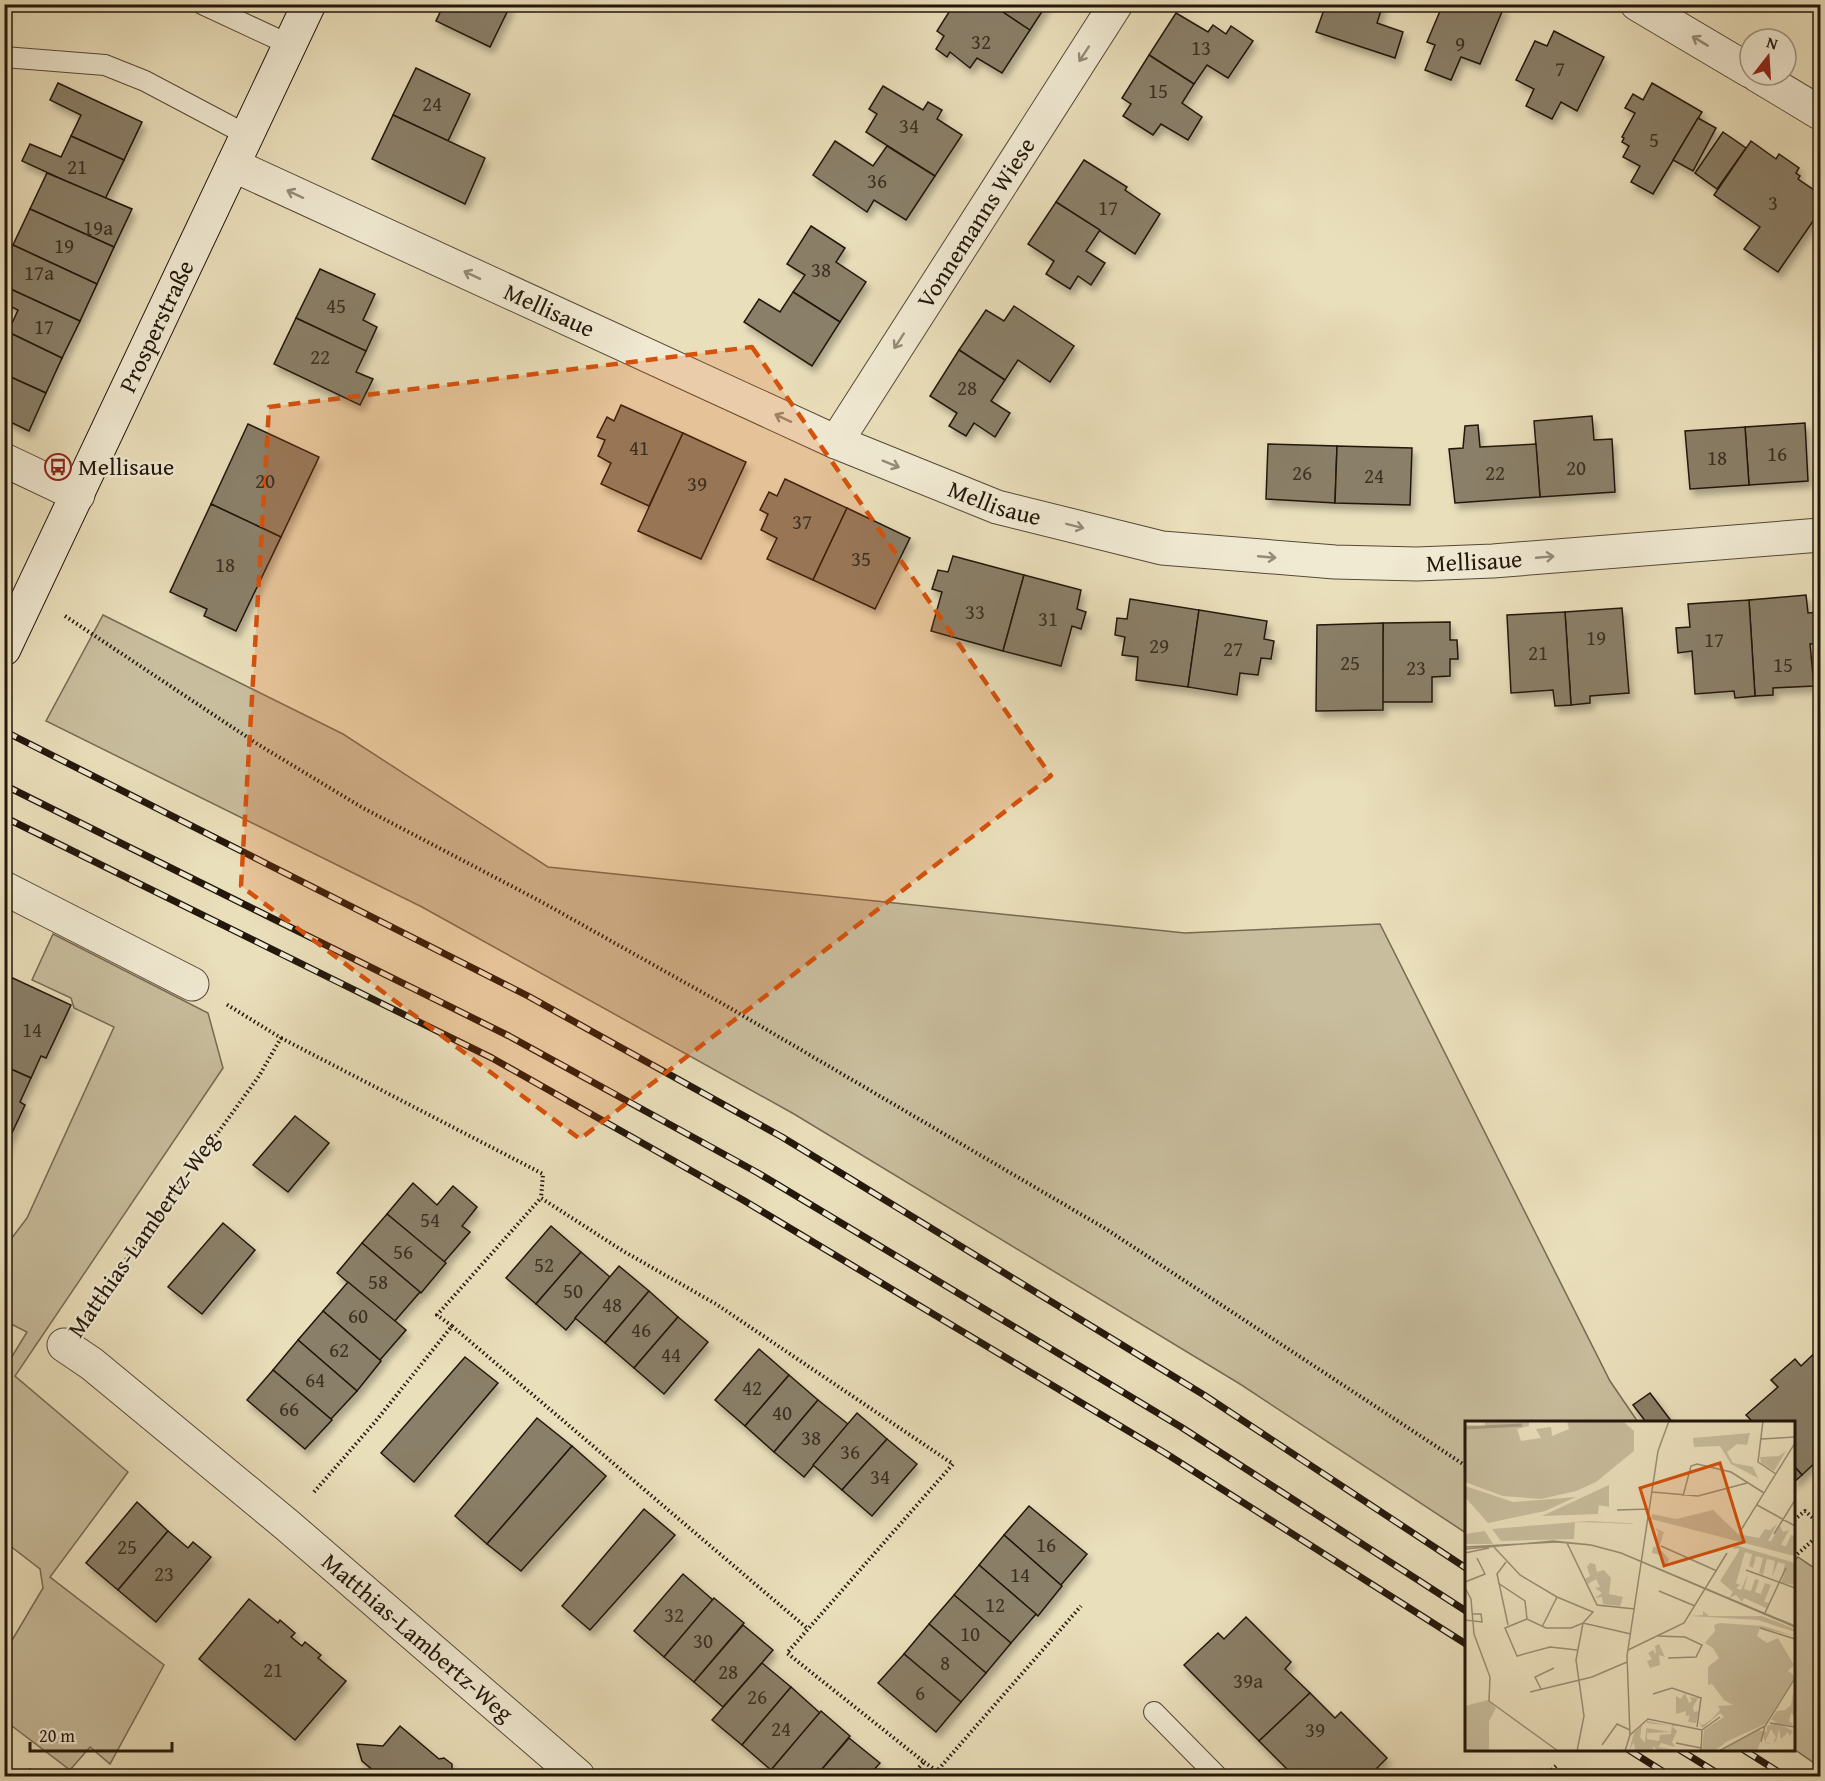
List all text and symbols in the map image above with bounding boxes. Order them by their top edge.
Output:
house number: 32 [971,26,991,57]
north arrow [1738,27,1798,87]
house number: 9 [1455,28,1465,59]
text: N [1764,30,1781,56]
house number: 13 [1191,32,1211,63]
one-way arrow [1692,34,1709,46]
one-way arrow [1078,45,1090,62]
house number: 7 [1555,53,1565,84]
house number: 15 [1148,75,1168,106]
house number: 24 [422,88,442,119]
house number: 34 [899,110,919,141]
house number: 5 [1649,124,1659,155]
street label: Vonnemanns Wiese [908,130,1043,315]
house number: 21 [67,151,87,182]
house number: 36 [867,165,887,196]
one-way arrow [287,187,305,199]
house number: 3 [1768,187,1778,218]
house number: 17 [1098,192,1118,223]
house number: 19a [83,212,113,243]
house number: 19 [54,230,74,261]
street label: Prosperstraße [110,254,202,398]
house number: 38 [811,254,831,285]
house number: 17a [24,257,54,288]
one-way arrow [464,269,482,280]
street label: Mellisaue [498,274,601,346]
house number: 45 [326,290,346,321]
house number: 17 [34,311,54,342]
one-way arrow [893,332,905,349]
house number: 22 [310,341,330,372]
house number: 28 [957,372,977,403]
one-way arrow [775,411,793,423]
house number: 41 [629,432,649,463]
house number: 16 [1767,438,1787,469]
house number: 18 [1707,442,1727,473]
place label: Mellisaue [78,449,174,484]
bus stop icon: Mellisaue [43,452,73,482]
house number: 20 [1566,452,1586,483]
house number: 26 [1292,457,1312,488]
house number: 22 [1485,457,1505,488]
one-way arrow [881,459,899,470]
house number: 24 [1364,460,1384,491]
house number: 20 [255,465,275,496]
house number: 39 [687,468,707,499]
street label: Mellisaue [943,471,1045,534]
house number: 37 [792,506,812,537]
one-way arrow [1065,521,1084,533]
street label: Mellisaue [1425,541,1524,581]
house number: 35 [851,543,871,574]
house number: 18 [215,549,235,580]
one-way arrow [1256,551,1276,562]
one-way arrow [1535,551,1555,562]
house number: 33 [965,596,985,627]
house number: 31 [1038,603,1058,634]
house number: 19 [1586,622,1606,653]
house number: 17 [1704,624,1724,655]
house number: 29 [1149,630,1169,661]
house number: 27 [1223,633,1243,664]
house number: 21 [1528,637,1548,668]
house number: 25 [1340,647,1360,678]
house number: 15 [1773,649,1793,680]
house number: 23 [1406,652,1426,683]
house number: 14 [22,1014,42,1045]
street label: Matthias-Lambertz-Weg [58,1125,227,1344]
house number: 54 [420,1204,440,1235]
house number: 56 [393,1236,413,1267]
house number: 52 [534,1249,554,1280]
house number: 58 [368,1266,388,1297]
house number: 50 [563,1275,583,1306]
house number: 48 [602,1289,622,1320]
house number: 60 [348,1300,368,1331]
house number: 46 [631,1314,651,1345]
house number: 62 [329,1334,349,1365]
house number: 44 [661,1339,681,1370]
house number: 64 [305,1364,325,1395]
house number: 42 [742,1372,762,1403]
house number: 66 [279,1393,299,1424]
house number: 40 [772,1397,792,1428]
inset map [1465,1421,1795,1751]
house number: 38 [801,1422,821,1453]
house number: 36 [840,1436,860,1467]
house number: 34 [870,1461,890,1492]
house number: 16 [1036,1529,1056,1560]
house number: 25 [117,1531,137,1562]
street label: Matthias-Lambertz-Weg [314,1544,521,1730]
house number: 23 [154,1558,174,1589]
house number: 14 [1010,1559,1030,1590]
house number: 12 [985,1589,1005,1620]
house number: 32 [664,1599,684,1630]
house number: 10 [960,1618,980,1649]
house number: 30 [693,1625,713,1656]
house number: 8 [940,1647,950,1678]
house number: 21 [263,1654,283,1685]
house number: 28 [718,1656,738,1687]
house number: 39a [1233,1665,1263,1696]
house number: 6 [915,1677,925,1708]
house number: 26 [747,1681,767,1712]
house number: 24 [771,1713,791,1744]
house number: 39 [1305,1714,1325,1745]
scale bar [30,1715,172,1753]
text: 20 m [39,1722,75,1749]

